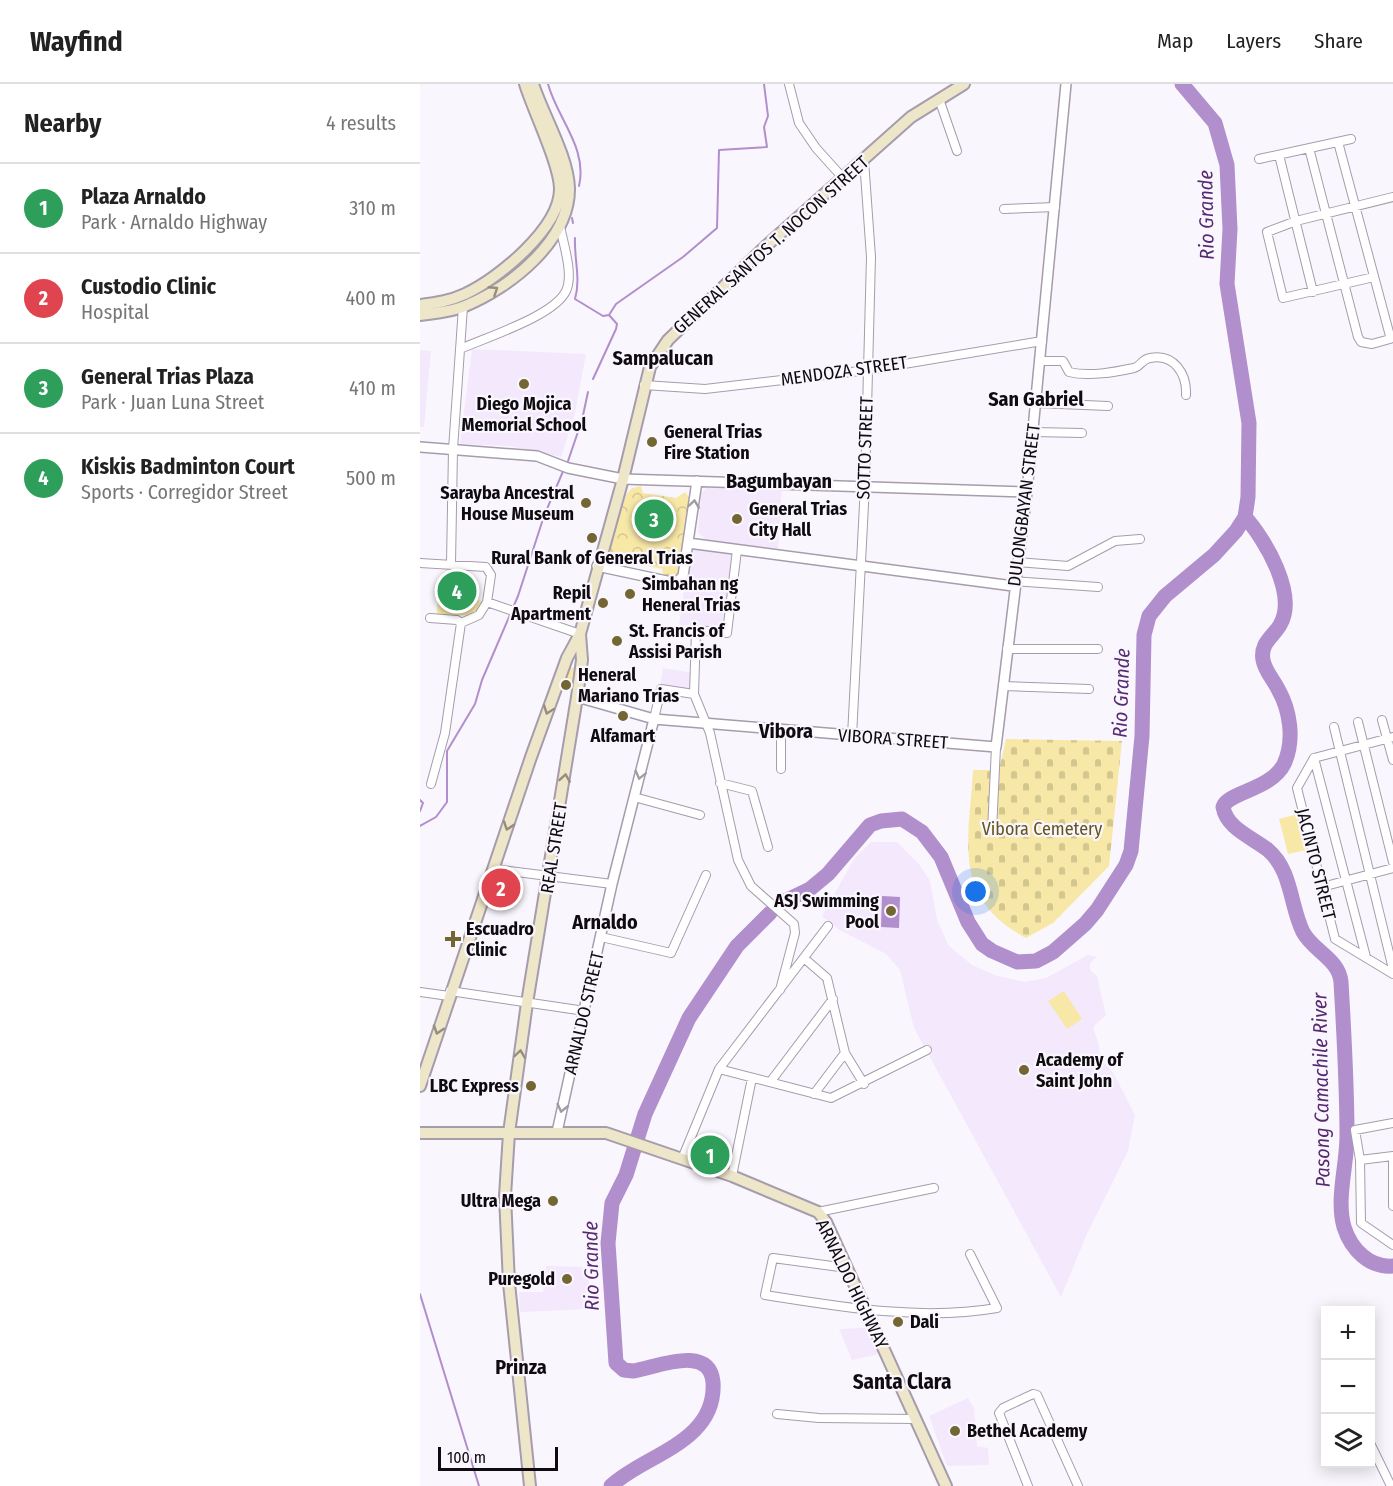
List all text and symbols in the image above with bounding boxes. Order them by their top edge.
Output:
text: Wayfind [30,25,123,58]
text: Map [1157,28,1193,54]
text: Layers [1226,28,1281,54]
text: Share [1314,28,1363,54]
text: Nearby [24,108,101,139]
text: 4 results [326,111,396,135]
street label: GENERAL SANTOS T. NOCON STREET [669,151,874,339]
water label: Rio Grande [1193,169,1219,260]
text: Plaza Arnaldo [81,183,206,210]
text: 1 [39,196,48,220]
text: 310 m [349,196,396,220]
text: Park · Arnaldo Highway [81,210,267,234]
text: Custodio Clinic [81,273,216,300]
text: 2 [39,286,48,310]
text: 400 m [345,286,396,310]
one-way arrow [488,286,498,298]
text: Hospital [81,300,149,324]
district label: Sampalucan [613,346,713,370]
street label: MENDOZA STREET [779,351,909,391]
text: General Trias Plaza [81,363,254,390]
text: 3 [39,376,48,400]
text: 410 m [349,376,396,400]
marker: Diego Mojica Memorial School [517,377,531,391]
district label: San Gabriel [988,387,1084,411]
text: Park · Juan Luna Street [81,390,264,414]
place label: Diego Mojica Memorial School [462,393,587,436]
street label: SOTTO STREET [852,395,878,500]
place label: General Trias Fire Station [664,421,762,464]
street label: DULONGBAYAN STREET [1003,422,1045,588]
marker: General Trias Fire Station [645,435,659,449]
text: Kiskis Badminton Court [81,453,295,480]
text: 4 [38,466,49,490]
text: 500 m [346,466,396,490]
district label: Bagumbayan [726,469,832,493]
text: Sports · Corregidor Street [81,480,288,504]
place label: Sarayba Ancestral House Museum [440,482,574,525]
marker: Sarayba Ancestral House Museum [579,496,593,510]
pin: 3 [634,496,674,542]
place label: General Trias City Hall [749,498,847,541]
one-way arrow [687,499,699,509]
marker: General Trias City Hall [730,512,744,526]
marker: Rural Bank of General Trias [585,531,599,545]
place label: Rural Bank of General Trias [491,547,693,569]
pin: 4 [438,568,477,614]
place label: Simbahan ng Heneral Trias [642,573,740,616]
place label: Repil Apartment [510,582,592,625]
marker: Simbahan ng Heneral Trias [623,587,637,601]
marker: Repil Apartment [596,596,610,610]
place label: St. Francis of Assisi Parish [628,620,726,663]
marker: St. Francis of Assisi Parish [610,634,624,648]
water label: Rio Grande [1107,647,1135,738]
place label: Heneral Mariano Trias [578,664,679,707]
marker: Heneral Mariano Trias [559,678,573,692]
one-way arrow [542,704,555,715]
marker: Alfamart [616,709,630,723]
district label: Vibora [758,719,813,743]
street label: VIBORA STREET [837,724,950,754]
place label: Alfamart [590,725,656,747]
one-way arrow [634,770,647,780]
one-way arrow [558,774,570,783]
street label: REAL STREET [536,800,572,895]
street label: JACINTO STREET [1292,806,1341,923]
park label: Vibora Cemetery [982,818,1102,840]
one-way arrow [502,820,515,831]
pin: 2 [482,866,520,910]
your location [961,877,990,906]
place label: ASJ Swimming Pool [773,890,879,933]
marker: ASJ Swimming Pool [884,904,898,918]
district label: Arnaldo [571,910,638,934]
place label: Escuadro Clinic [466,918,534,961]
marker: Escuadro Clinic [444,930,462,948]
street label: ARNALDO STREET [559,949,609,1077]
water label: Pasong Camachile River [1307,991,1335,1187]
one-way arrow [433,1024,445,1035]
one-way arrow [513,1049,525,1058]
place label: Academy of Saint John [1035,1049,1125,1092]
marker: Academy of Saint John [1017,1063,1031,1077]
place label: LBC Express [430,1075,519,1097]
marker: LBC Express [524,1079,538,1093]
one-way arrow [557,1103,570,1113]
pin: 1 [690,1132,730,1178]
place label: Ultra Mega [461,1190,541,1212]
marker: Ultra Mega [546,1194,560,1208]
street label: ARNALDO HIGHWAY [811,1216,893,1352]
water label: Rio Grande [578,1220,604,1311]
place label: Puregold [488,1268,555,1290]
marker: Puregold [560,1272,574,1286]
map controls [1321,1306,1375,1468]
button: + [1321,1306,1375,1360]
place label: Dali [910,1311,939,1333]
marker: Dali [891,1315,905,1329]
district label: Prinza [495,1355,547,1379]
button: − [1321,1360,1375,1414]
district label: Santa Clara [853,1369,951,1395]
button: layers [1321,1414,1375,1468]
place label: Bethel Academy [967,1420,1088,1442]
marker: Bethel Academy [948,1424,962,1438]
scale bar [438,1444,558,1472]
text: 100 m [447,1448,486,1467]

